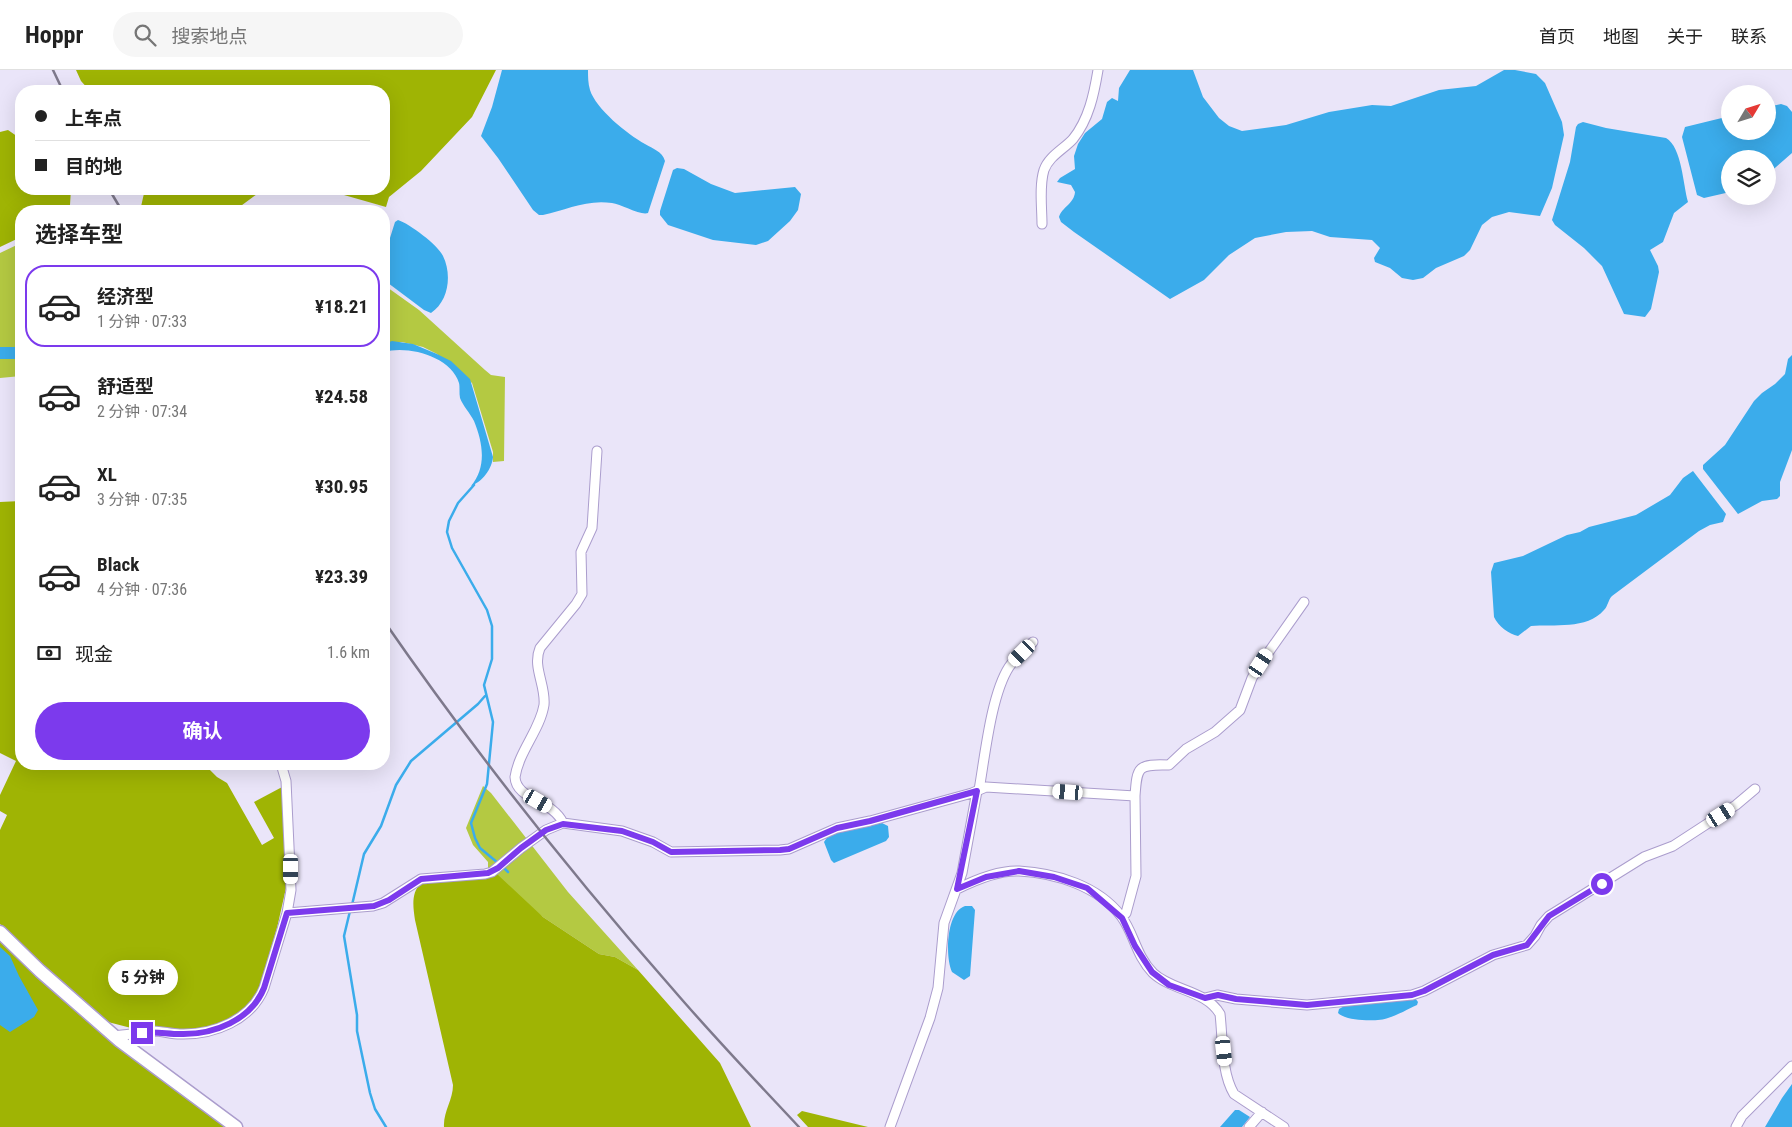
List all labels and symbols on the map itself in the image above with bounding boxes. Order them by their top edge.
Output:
north arrow [1721,85,1776,140]
car [1006,637,1037,669]
car [1246,646,1275,680]
car [1052,783,1083,801]
car [521,787,554,815]
car [1704,801,1737,829]
car [283,854,298,884]
route start [1591,873,1613,895]
callout: 5 分钟 [107,960,177,996]
route end [131,1022,153,1044]
car [1214,1035,1233,1067]

